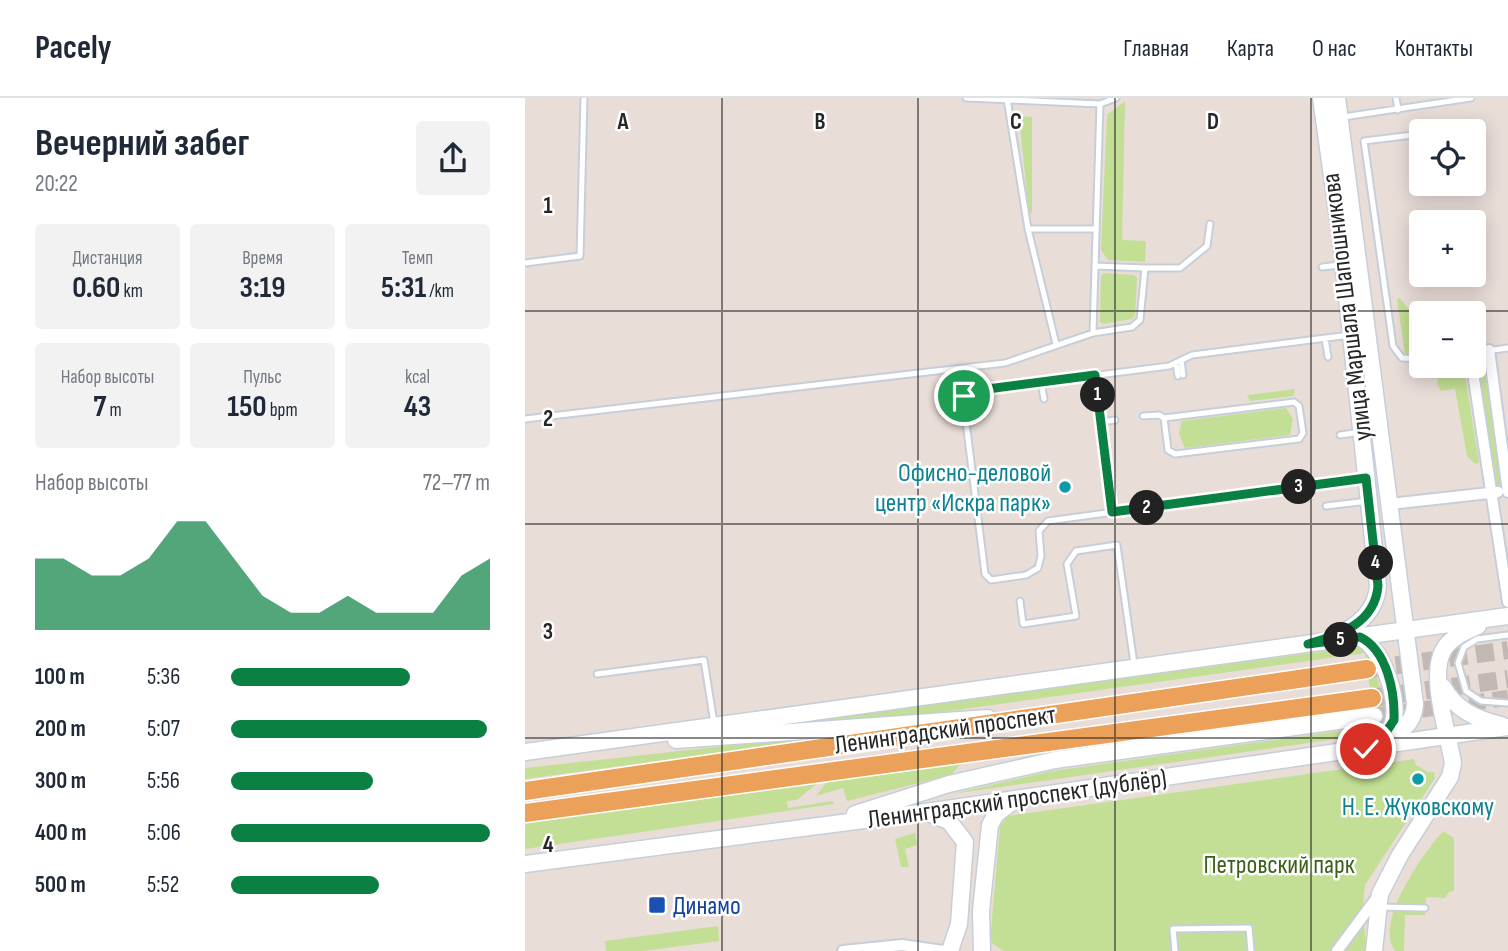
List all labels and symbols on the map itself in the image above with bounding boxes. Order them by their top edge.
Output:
text: A [617,108,630,136]
text: B [815,108,826,136]
text: C [1010,108,1022,136]
text: D [1207,108,1219,136]
street label: улица Маршала Шапошникова [1316,171,1379,442]
text: 1 [543,192,553,220]
pin [934,366,994,426]
pin: 1 [1081,378,1115,412]
text: 2 [543,405,553,433]
place label: Офисно-деловой центр «Искра парк» [875,458,1051,519]
pin: 3 [1281,470,1317,504]
marker: Офисно-деловой центр «Искра парк» [1057,479,1073,495]
pin: 2 [1129,490,1165,526]
pin: 4 [1359,546,1393,580]
text: 3 [543,618,553,646]
pin: 5 [1323,622,1359,658]
street label: Ленинградский проспект [832,700,1058,761]
pin [1336,719,1396,779]
street label: Ленинградский проспект (дублёр) [866,763,1169,836]
marker: Н. Е. Жуковскому [1410,771,1426,787]
place label: Н. Е. Жуковскому [1342,792,1494,823]
text: 4 [543,831,554,859]
park label: Петровский парк [1203,850,1355,881]
place label: Динамо [673,891,741,922]
marker: Динамо [647,895,667,915]

